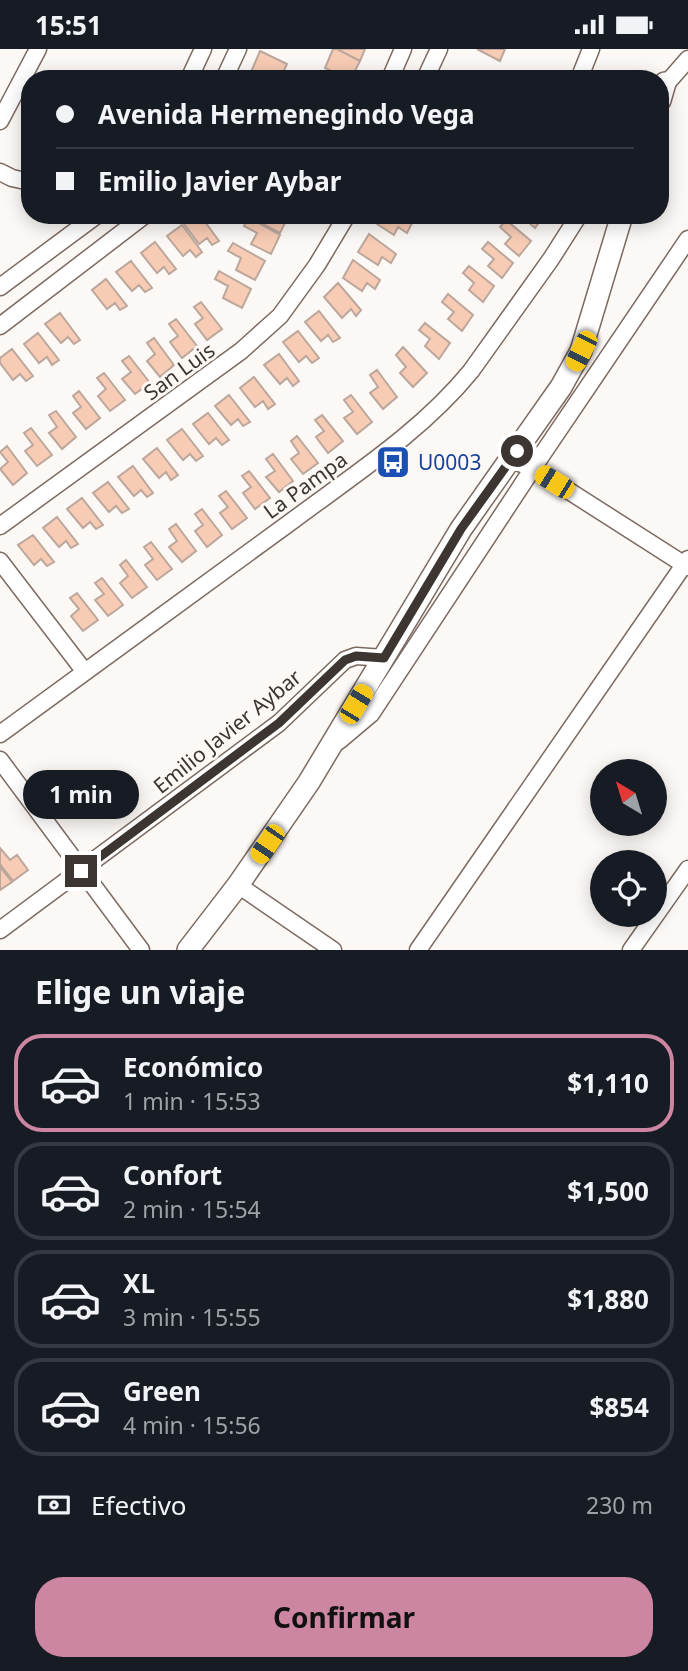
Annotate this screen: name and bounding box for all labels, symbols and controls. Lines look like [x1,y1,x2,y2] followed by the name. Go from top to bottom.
[35,7,102,43] text: 15:51
[98,96,475,132] text: Avenida Hermenegindo Vega
[98,163,341,199] text: Emilio Javier Aybar
[563,328,600,374] car
[138,336,220,406] street label: San Luis
[501,435,533,467] route start
[374,443,412,481] bus stop icon: U0003
[258,445,352,525] street label: La Pampa
[418,448,481,476] place label: U0003
[531,462,578,502] car
[147,662,307,799] street label: Emilio Javier Aybar
[337,681,376,727] car
[590,759,667,837] north arrow
[590,759,667,927] map controls
[23,769,139,819] callout: 1 min
[49,778,113,810] text: 1 min
[247,821,288,867] car
[590,850,667,927] button: locate
[65,855,97,887] route end
[35,970,245,1013] text: Elige un viaje
[123,1049,263,1085] text: Económico
[39,1052,102,1115] icon: car
[567,1065,649,1101] text: $1,110
[123,1085,261,1117] text: 1 min · 15:53
[123,1157,222,1193] text: Confort
[39,1160,102,1223] icon: car
[567,1173,649,1209] text: $1,500
[123,1193,261,1225] text: 2 min · 15:54
[123,1265,155,1301] text: XL
[39,1268,102,1331] icon: car
[567,1281,649,1317] text: $1,880
[123,1301,261,1333] text: 3 min · 15:55
[123,1373,201,1409] text: Green
[39,1376,102,1439] icon: car
[590,1389,649,1425] text: $854
[123,1409,261,1441] text: 4 min · 15:56
[35,1486,73,1524] icon: cash
[91,1487,187,1523] text: Efectivo
[586,1489,653,1521] text: 230 m
[35,1577,653,1657] button: Confirmar

